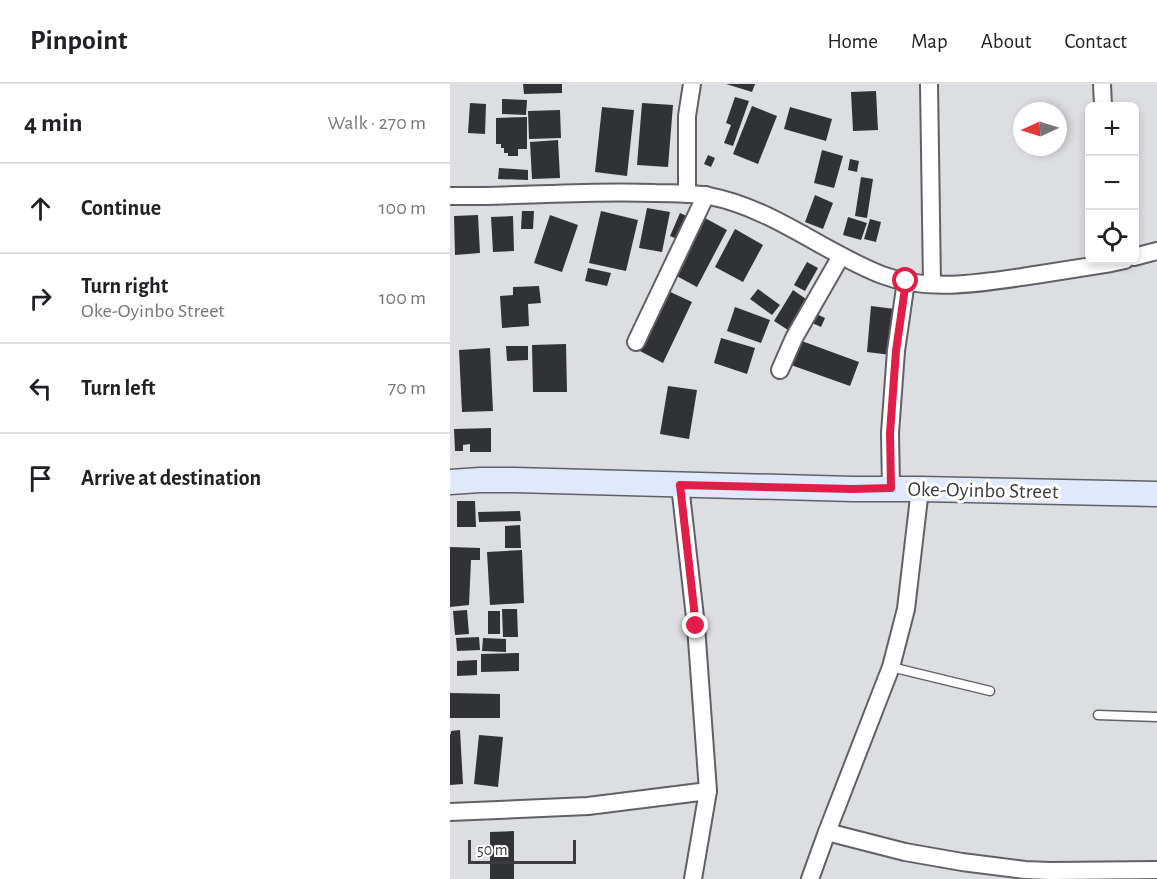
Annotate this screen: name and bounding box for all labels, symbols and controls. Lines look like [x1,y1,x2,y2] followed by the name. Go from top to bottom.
[30,27,128,55] text: Pinpoint
[827,31,878,52] text: Home
[911,31,948,52] text: Map
[981,31,1031,52] text: About
[1064,31,1127,52] text: Contact
[1013,102,1067,156] north arrow
[1085,102,1139,264] map controls
[1085,102,1139,156] button: +
[24,110,83,136] text: 4 min
[327,113,426,133] text: Walk · 270 m
[1085,156,1139,210] button: −
[24,192,57,225] icon: ahead
[81,197,161,219] text: Continue
[379,198,426,218] text: 100 m
[1085,210,1139,264] button: locate
[892,267,918,293] route start
[81,275,168,297] text: Turn right
[24,282,57,315] icon: right
[379,288,426,308] text: 100 m
[81,301,225,321] text: Oke-Oyinbo Street
[24,372,57,405] icon: left
[81,377,155,399] text: Turn left
[388,378,426,398] text: 70 m
[24,462,57,495] icon: arrive
[81,467,261,489] text: Arrive at destination
[907,479,1059,502] street label: Oke-Oyinbo Street
[682,612,708,638] route end
[468,837,576,864] scale bar
[477,842,508,858] text: 50 m

